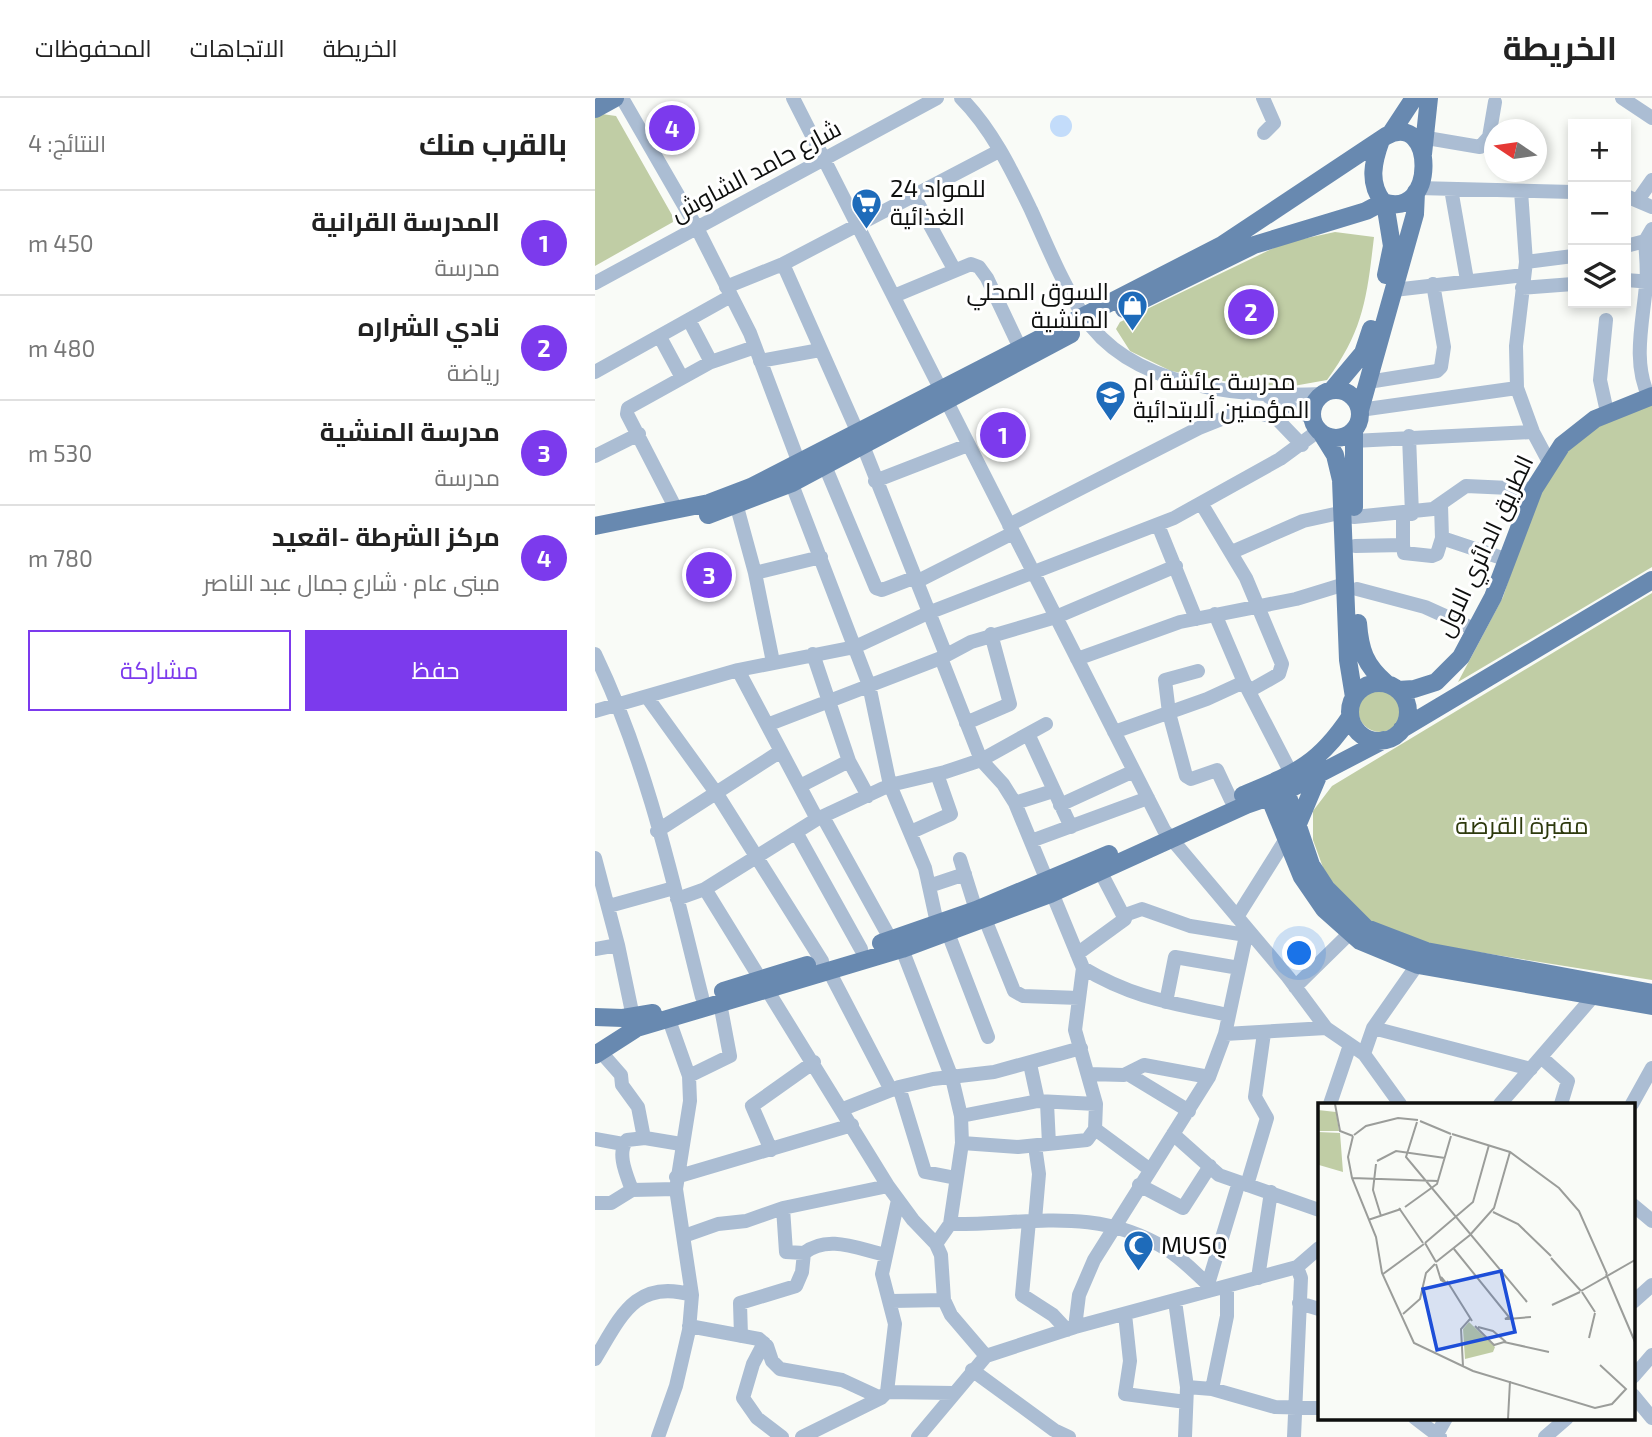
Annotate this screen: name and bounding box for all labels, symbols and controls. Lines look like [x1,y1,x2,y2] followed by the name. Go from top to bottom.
[1503,27,1617,67] text: الخريطة
[35,33,152,62] text: المحفوظات
[190,33,285,62] text: الاتجاهات
[323,33,398,62] text: الخريطة
[649,102,695,154] pin: 4
[665,113,847,229] street label: شارع حامد الشاوش
[1484,119,1547,182] north arrow
[1568,119,1631,308] map controls
[1568,119,1631,182] button: +
[419,125,567,161] text: بالقرب منك
[28,129,106,157] text: النتائج: 4
[890,173,986,230] place label: 24 للمواد الغذائية
[1568,182,1631,245] button: −
[850,186,884,230] supermarket icon: 24 للمواد الغذائية
[311,205,500,236] text: المدرسة القرانية
[28,229,94,257] text: 450 m
[539,229,549,257] text: 1
[1568,245,1631,308] button: layers
[435,253,500,281] text: مدرسة
[966,276,1109,333] place label: السوق المحلي المنشية
[1228,286,1274,338] pin: 2
[1115,289,1149,333] shop icon: السوق المحلي المنشية
[358,310,500,341] text: نادي الشراره
[28,334,95,362] text: 480 m
[537,334,551,362] text: 2
[447,358,500,386] text: رياضة
[1133,366,1310,424] place label: مدرسة عائشة ام المؤمنين ألابتدائية
[1093,379,1127,423] school or university icon: مدرسة عائشة ام المؤمنين ألابتدائية
[980,409,1026,461] pin: 1
[320,415,500,446] text: مدرسة المنشية
[28,439,92,467] text: 530 m
[537,439,551,467] text: 3
[1429,450,1543,643] street label: الطريق الدائري الاول
[435,463,500,491] text: مدرسة
[272,520,500,551] text: مركز الشرطة -اقعيد
[28,544,93,572] text: 780 m
[537,544,551,572] text: 4
[686,549,732,601] pin: 3
[203,568,500,596] text: مبنى عام · شارع جمال عبد الناصر
[28,630,291,711] button: مشاركة
[305,630,567,711] button: حفظ
[1455,810,1589,839] park label: مقبرة القرضة
[1282,936,1316,970] your location
[1318,1103,1635,1420] inset map
[1121,1229,1155,1273] mosque icon: MUSQ
[1161,1230,1228,1259] place label: MUSQ

